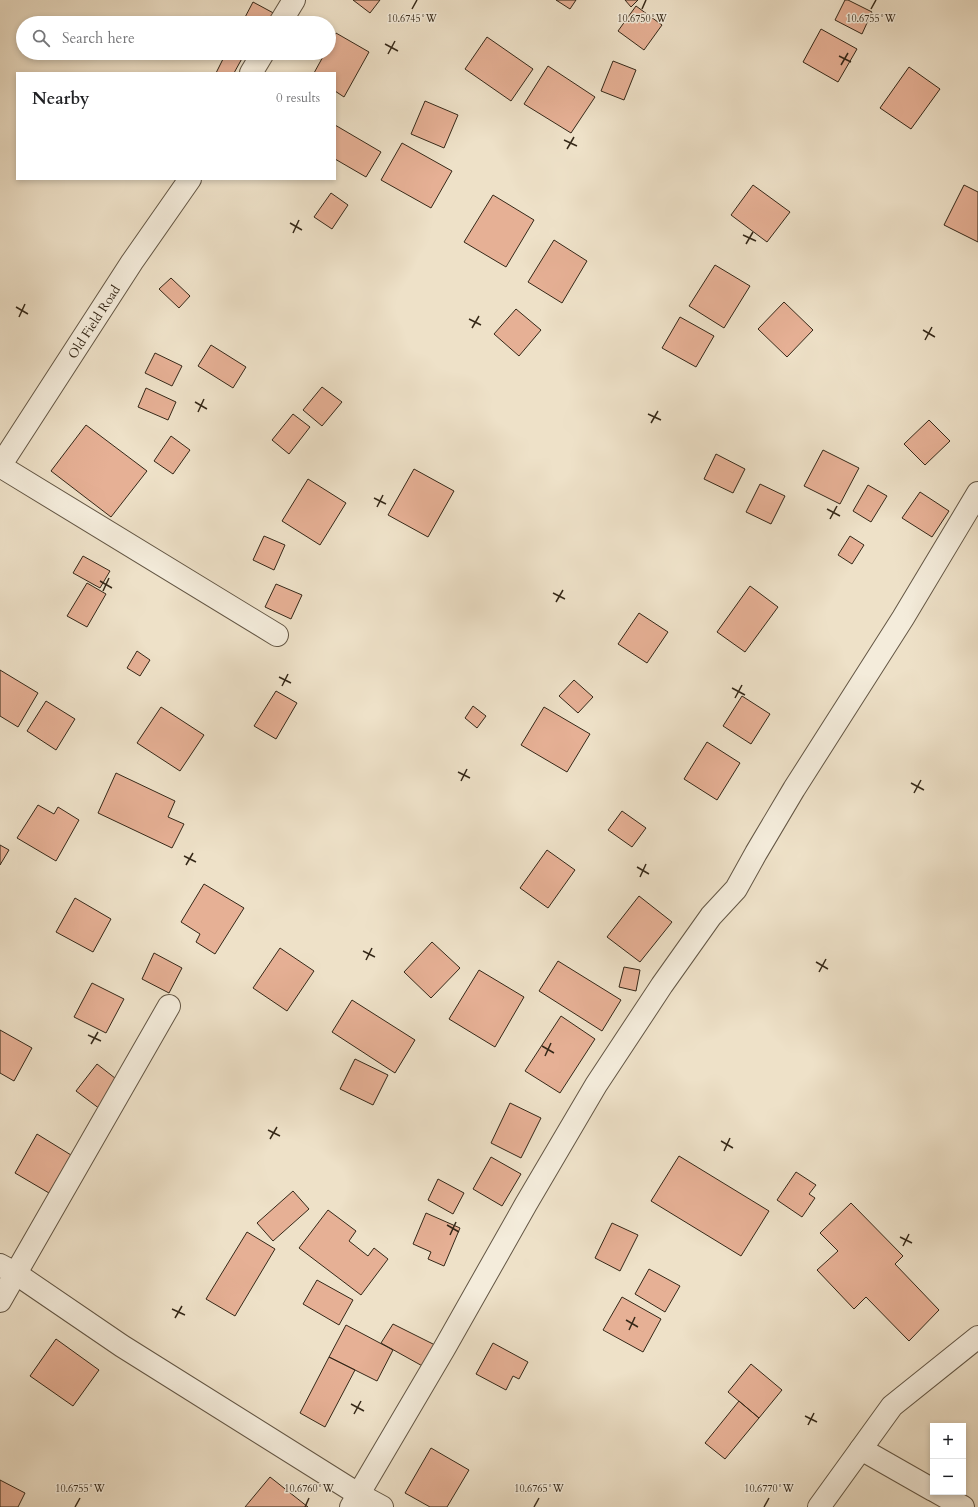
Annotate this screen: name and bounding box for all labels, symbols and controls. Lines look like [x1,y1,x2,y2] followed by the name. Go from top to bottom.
[387,12,438,26] text: 10.6745°W
[617,12,668,26] text: 10.6750°W
[846,12,897,26] text: 10.6755°W
[16,16,336,60] search box
[30,27,52,49] icon: search
[62,28,135,48] text: Search here
[32,87,89,110] text: Nearby
[276,89,320,107] text: 0 results
[64,282,125,362] street label: Old Field Road
[930,1423,966,1495] map controls
[930,1423,966,1459] button: +
[930,1459,966,1495] button: −
[55,1482,106,1496] text: 10.6755°W
[284,1482,335,1496] text: 10.6760°W
[514,1482,565,1496] text: 10.6765°W
[744,1482,795,1496] text: 10.6770°W

